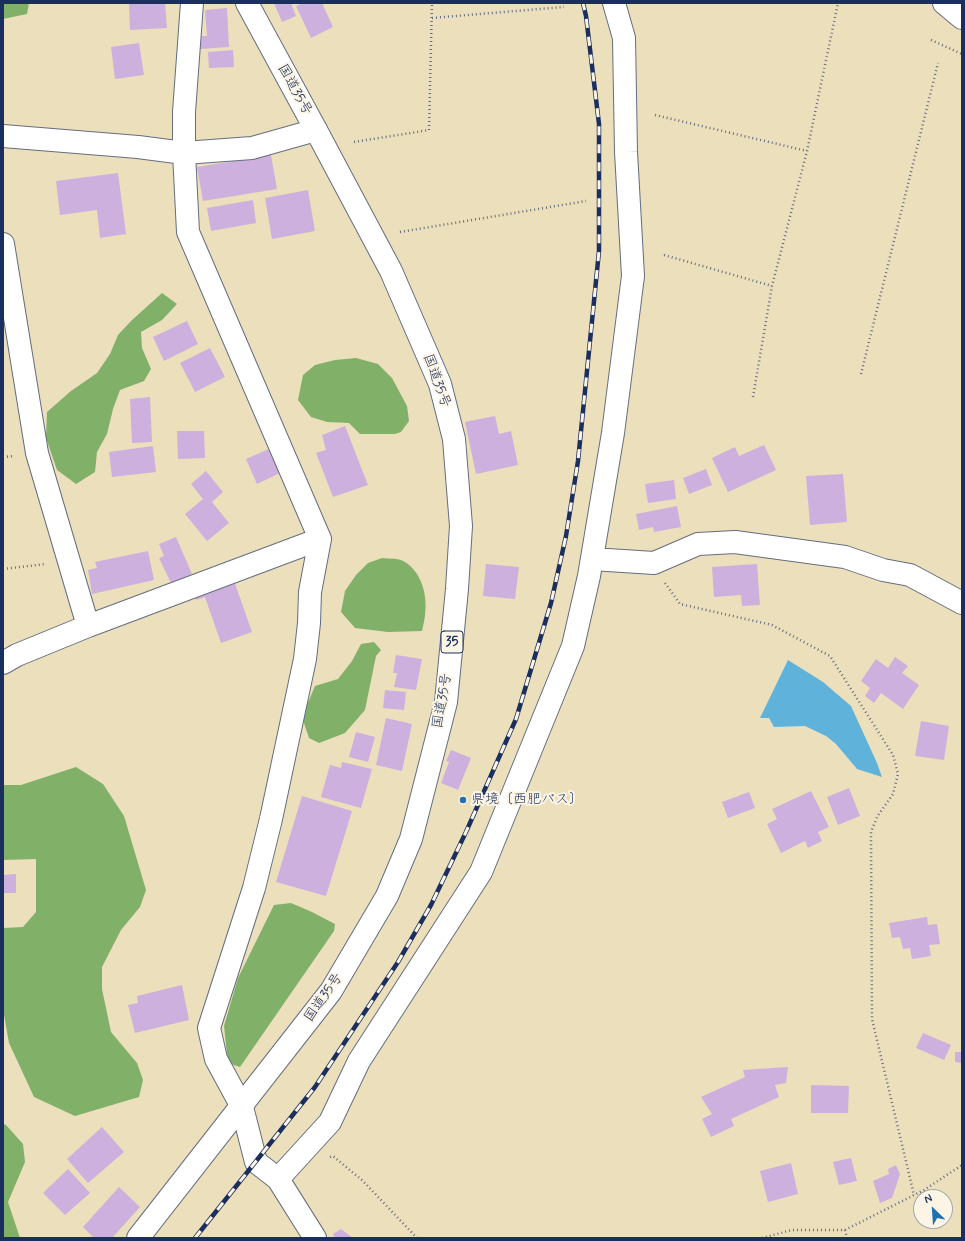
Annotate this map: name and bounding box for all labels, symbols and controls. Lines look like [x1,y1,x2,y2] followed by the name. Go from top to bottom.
[273,62,315,118] street label: 国道35号
[419,352,453,410] street label: 国道35号
[441,631,463,653] road number: 35
[430,672,456,730] street label: 国道35号
[471,792,583,808] place label: 県境〔西肥バス〕
[458,795,468,805] marker: 県境〔西肥バス〕
[301,970,347,1026] street label: 国道35号
[913,1189,953,1229] north arrow
[922,1191,935,1207] text: N

